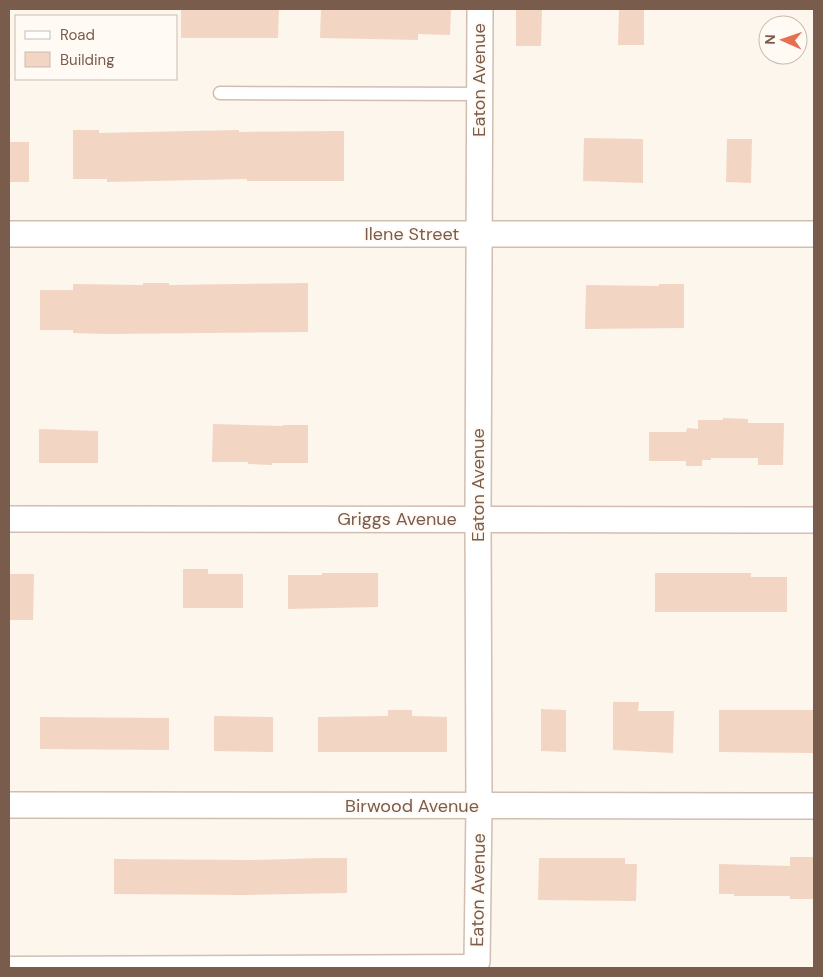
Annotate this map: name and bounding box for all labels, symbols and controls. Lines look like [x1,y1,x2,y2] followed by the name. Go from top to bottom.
[15,15,178,80] legend
[758,15,808,65] north arrow
[467,23,491,137] street label: Eaton Avenue
[60,25,95,45] text: Road
[761,34,779,45] text: N
[60,50,115,70] text: Building
[365,222,459,246] street label: Ilene Street
[466,428,490,542] street label: Eaton Avenue
[337,507,457,531] street label: Griggs Avenue
[345,794,479,818] street label: Birwood Avenue
[465,833,491,947] street label: Eaton Avenue

